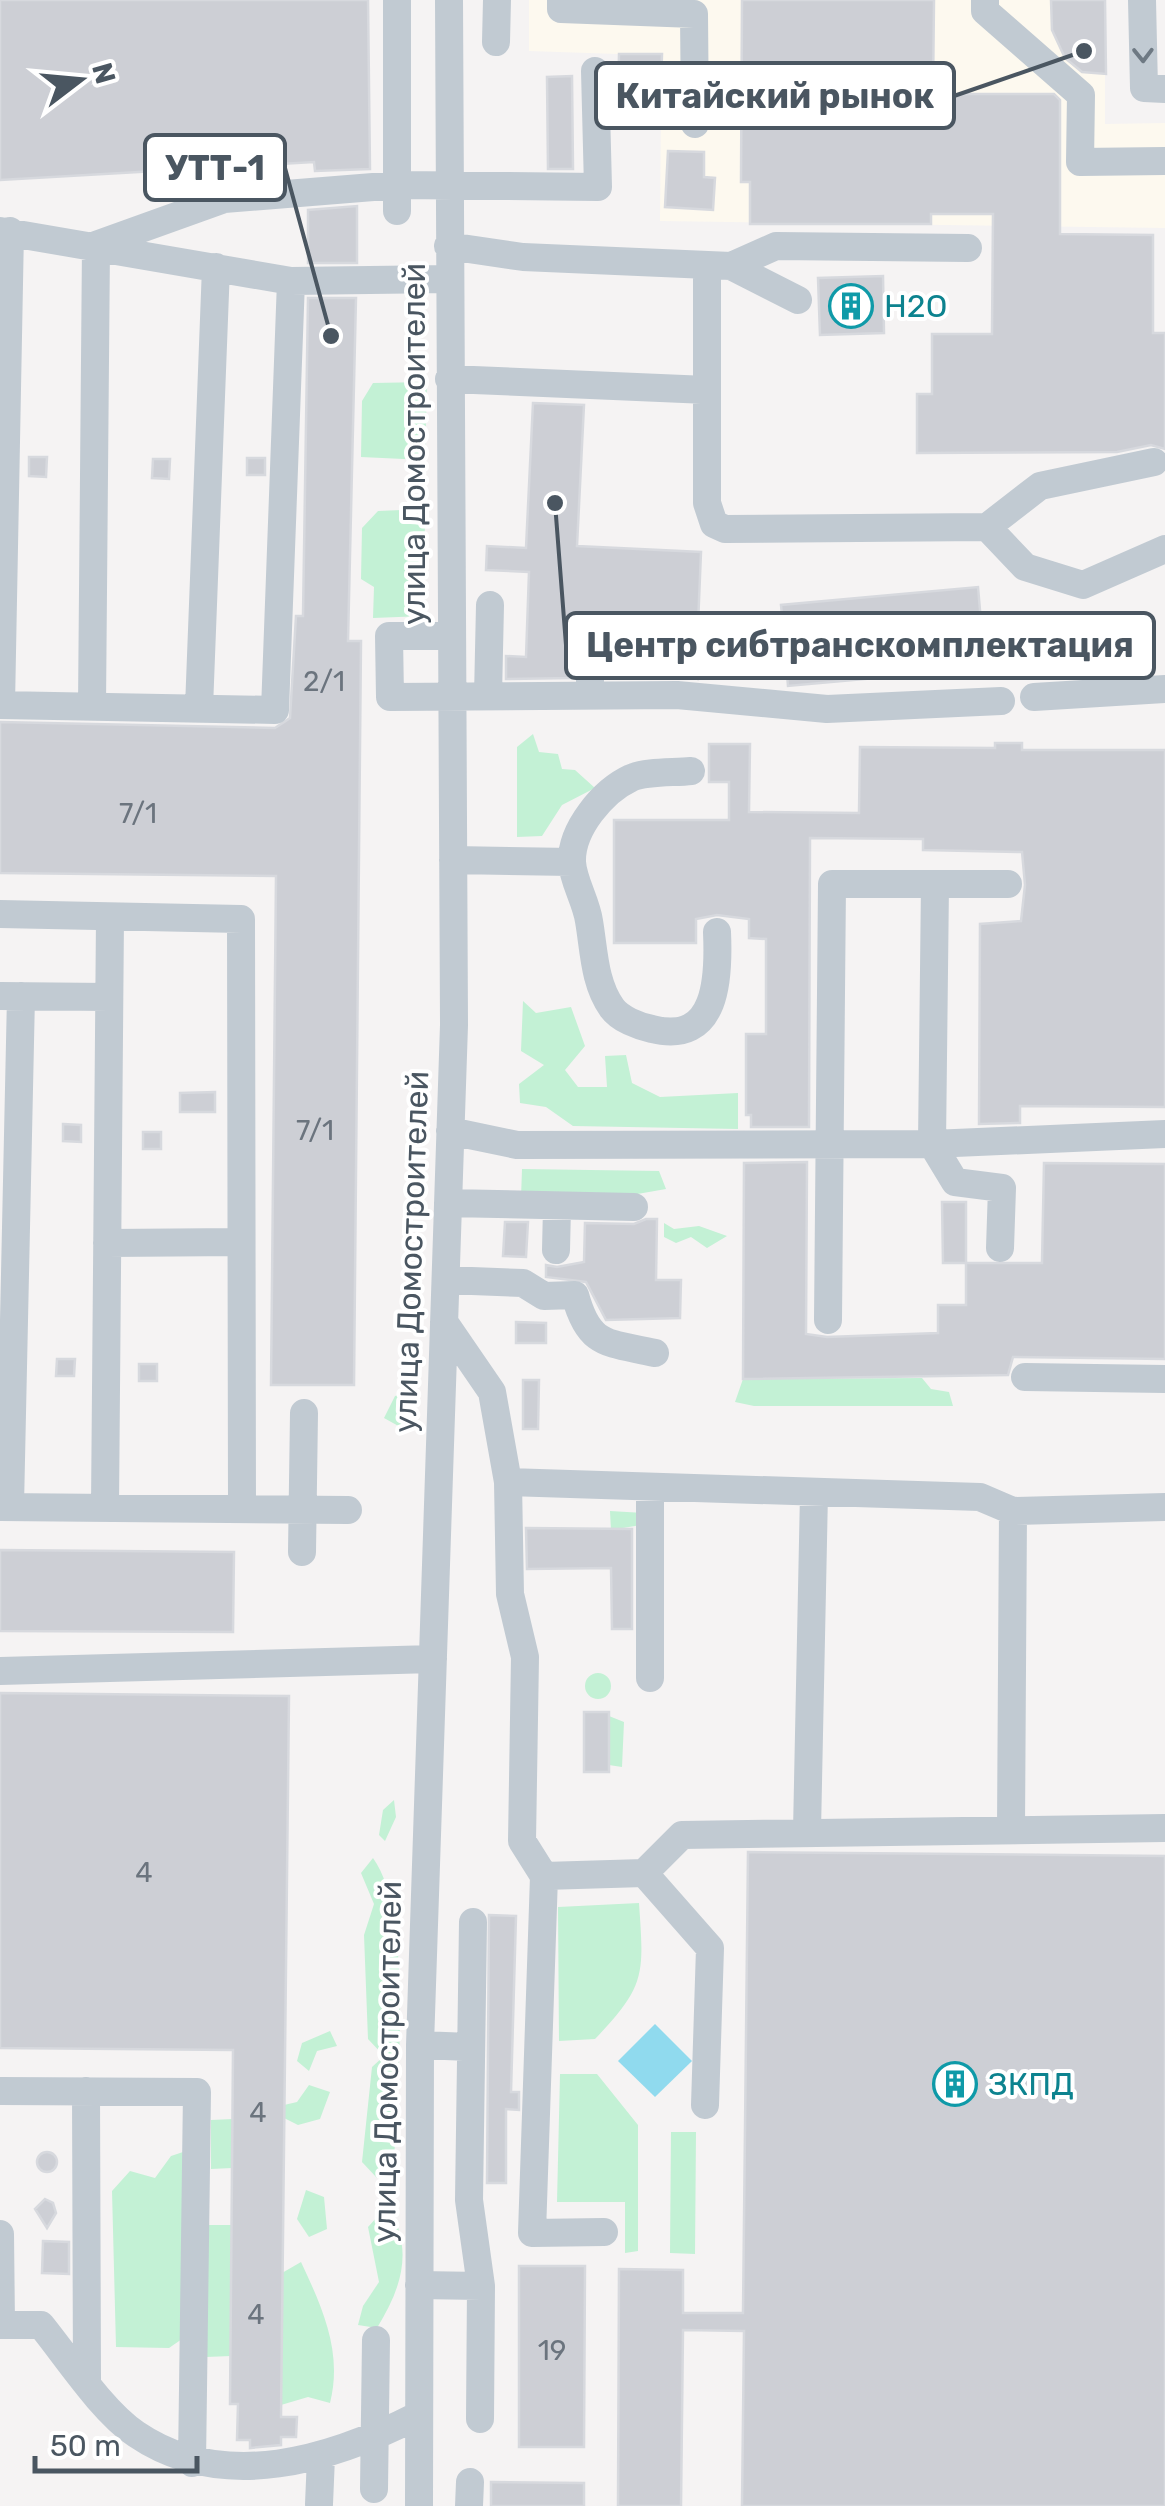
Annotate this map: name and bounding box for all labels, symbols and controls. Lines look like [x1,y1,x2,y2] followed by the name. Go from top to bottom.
[30,30,130,130] north arrow
[1133,47,1154,63] one-way arrow
[85,59,122,87] text: N
[596,63,954,128] callout: Китайский рынок
[616,75,934,117] text: Китайский рынок
[145,135,285,200] callout: УТТ-1
[165,147,265,189] text: УТТ-1
[395,263,433,625] street label: улица Домостроителей
[828,283,874,329] building icon: H2O
[884,287,947,325] place label: H2O
[566,613,1154,678] callout: Центр сибтранскомплектация
[586,624,1134,666] text: Центр сибтранскомплектация
[303,665,345,698] house number: 2/1
[119,797,157,830] house number: 7/1
[386,1070,436,1434] street label: улица Домостроителей
[296,1114,334,1147] house number: 7/1
[135,1856,153,1889] house number: 4
[365,1881,409,2243] street label: улица Домостроителей
[932,2061,978,2107] building icon: ЗКПД
[988,2065,1074,2103] place label: ЗКПД
[249,2096,267,2129] house number: 4
[247,2298,265,2331] house number: 4
[538,2334,566,2367] house number: 19
[35,2411,198,2473] scale bar
[50,2428,121,2464] text: 50 m

